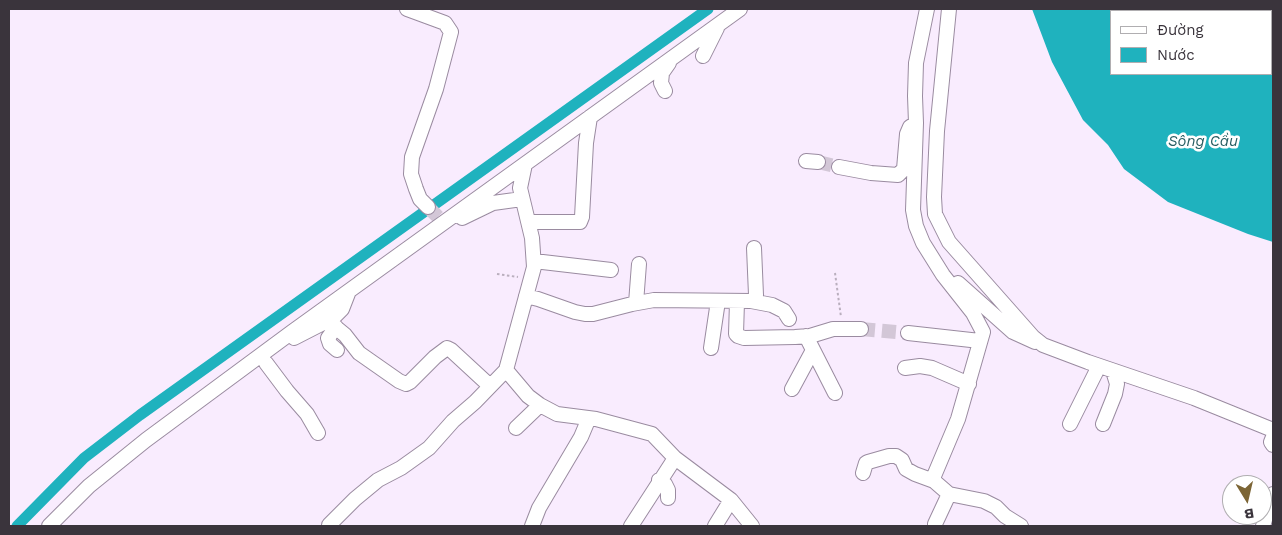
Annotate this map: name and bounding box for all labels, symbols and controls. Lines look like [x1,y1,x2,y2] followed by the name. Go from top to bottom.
[1110,10,1272,75] legend
[1157,21,1204,39] text: Đường
[1157,46,1195,64] text: Nước
[1168,133,1238,151] water label: Sông Cầu
[1222,475,1272,525] north arrow
[1243,505,1255,522] text: B

